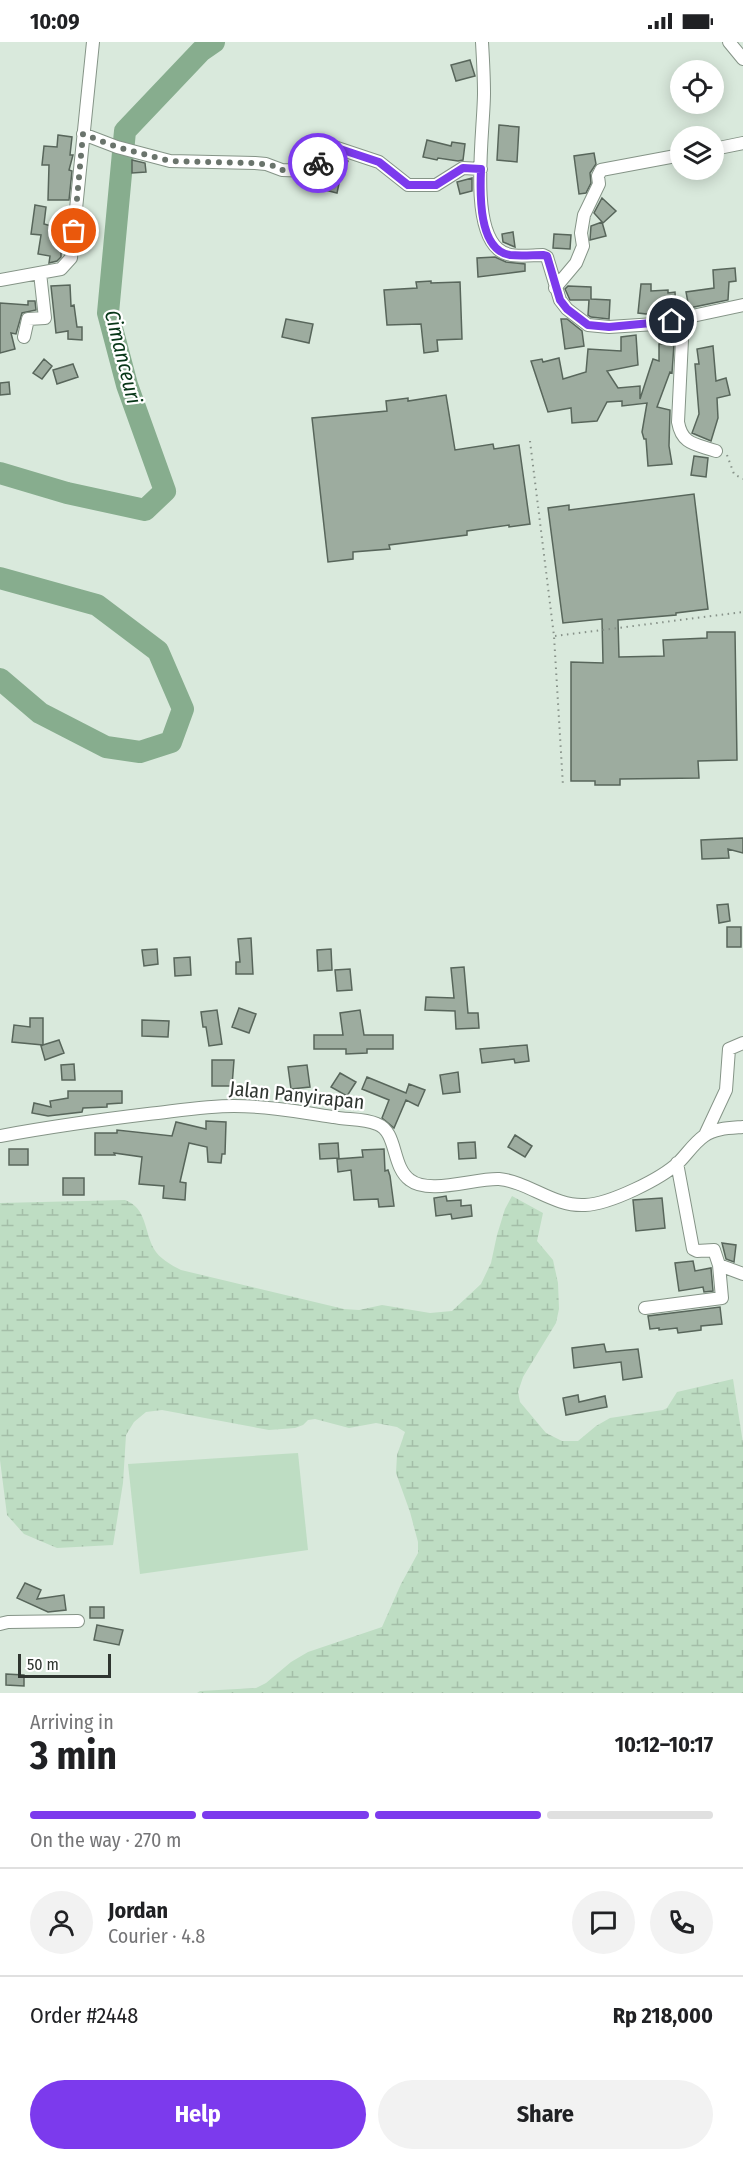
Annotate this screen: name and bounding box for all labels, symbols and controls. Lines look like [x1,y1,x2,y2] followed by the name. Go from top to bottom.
[30,8,80,35] text: 10:09
[670,60,724,180] map controls
[670,60,724,114] button: locate
[670,126,724,180] button: layers
[288,133,348,193] courier
[302,147,335,180] icon: bike
[48,205,99,256] pin
[57,214,90,247] icon: bag
[646,295,697,346] pin
[655,304,688,337] icon: home
[99,307,147,407] water label: Cimanceuri
[228,1076,366,1114] street label: Jalan Panyirapan
[18,1651,111,1678] scale bar
[27,1655,59,1674] text: 50 m
[30,1710,114,1734] text: Arriving in
[615,1731,713,1758] text: 10:12–10:17
[30,1733,117,1779] text: 3 min
[30,1828,181,1852] text: On the way · 270 m
[30,1891,93,1954] button: person
[572,1891,635,1954] button: chat
[650,1891,713,1954] button: phone
[108,1897,168,1924] text: Jordan
[108,1924,205,1948] text: Courier · 4.8
[30,2002,138,2029] text: Order #2448
[613,2002,713,2029] text: Rp 218,000
[30,2080,366,2149] button: Help
[378,2080,713,2149] button: Share

